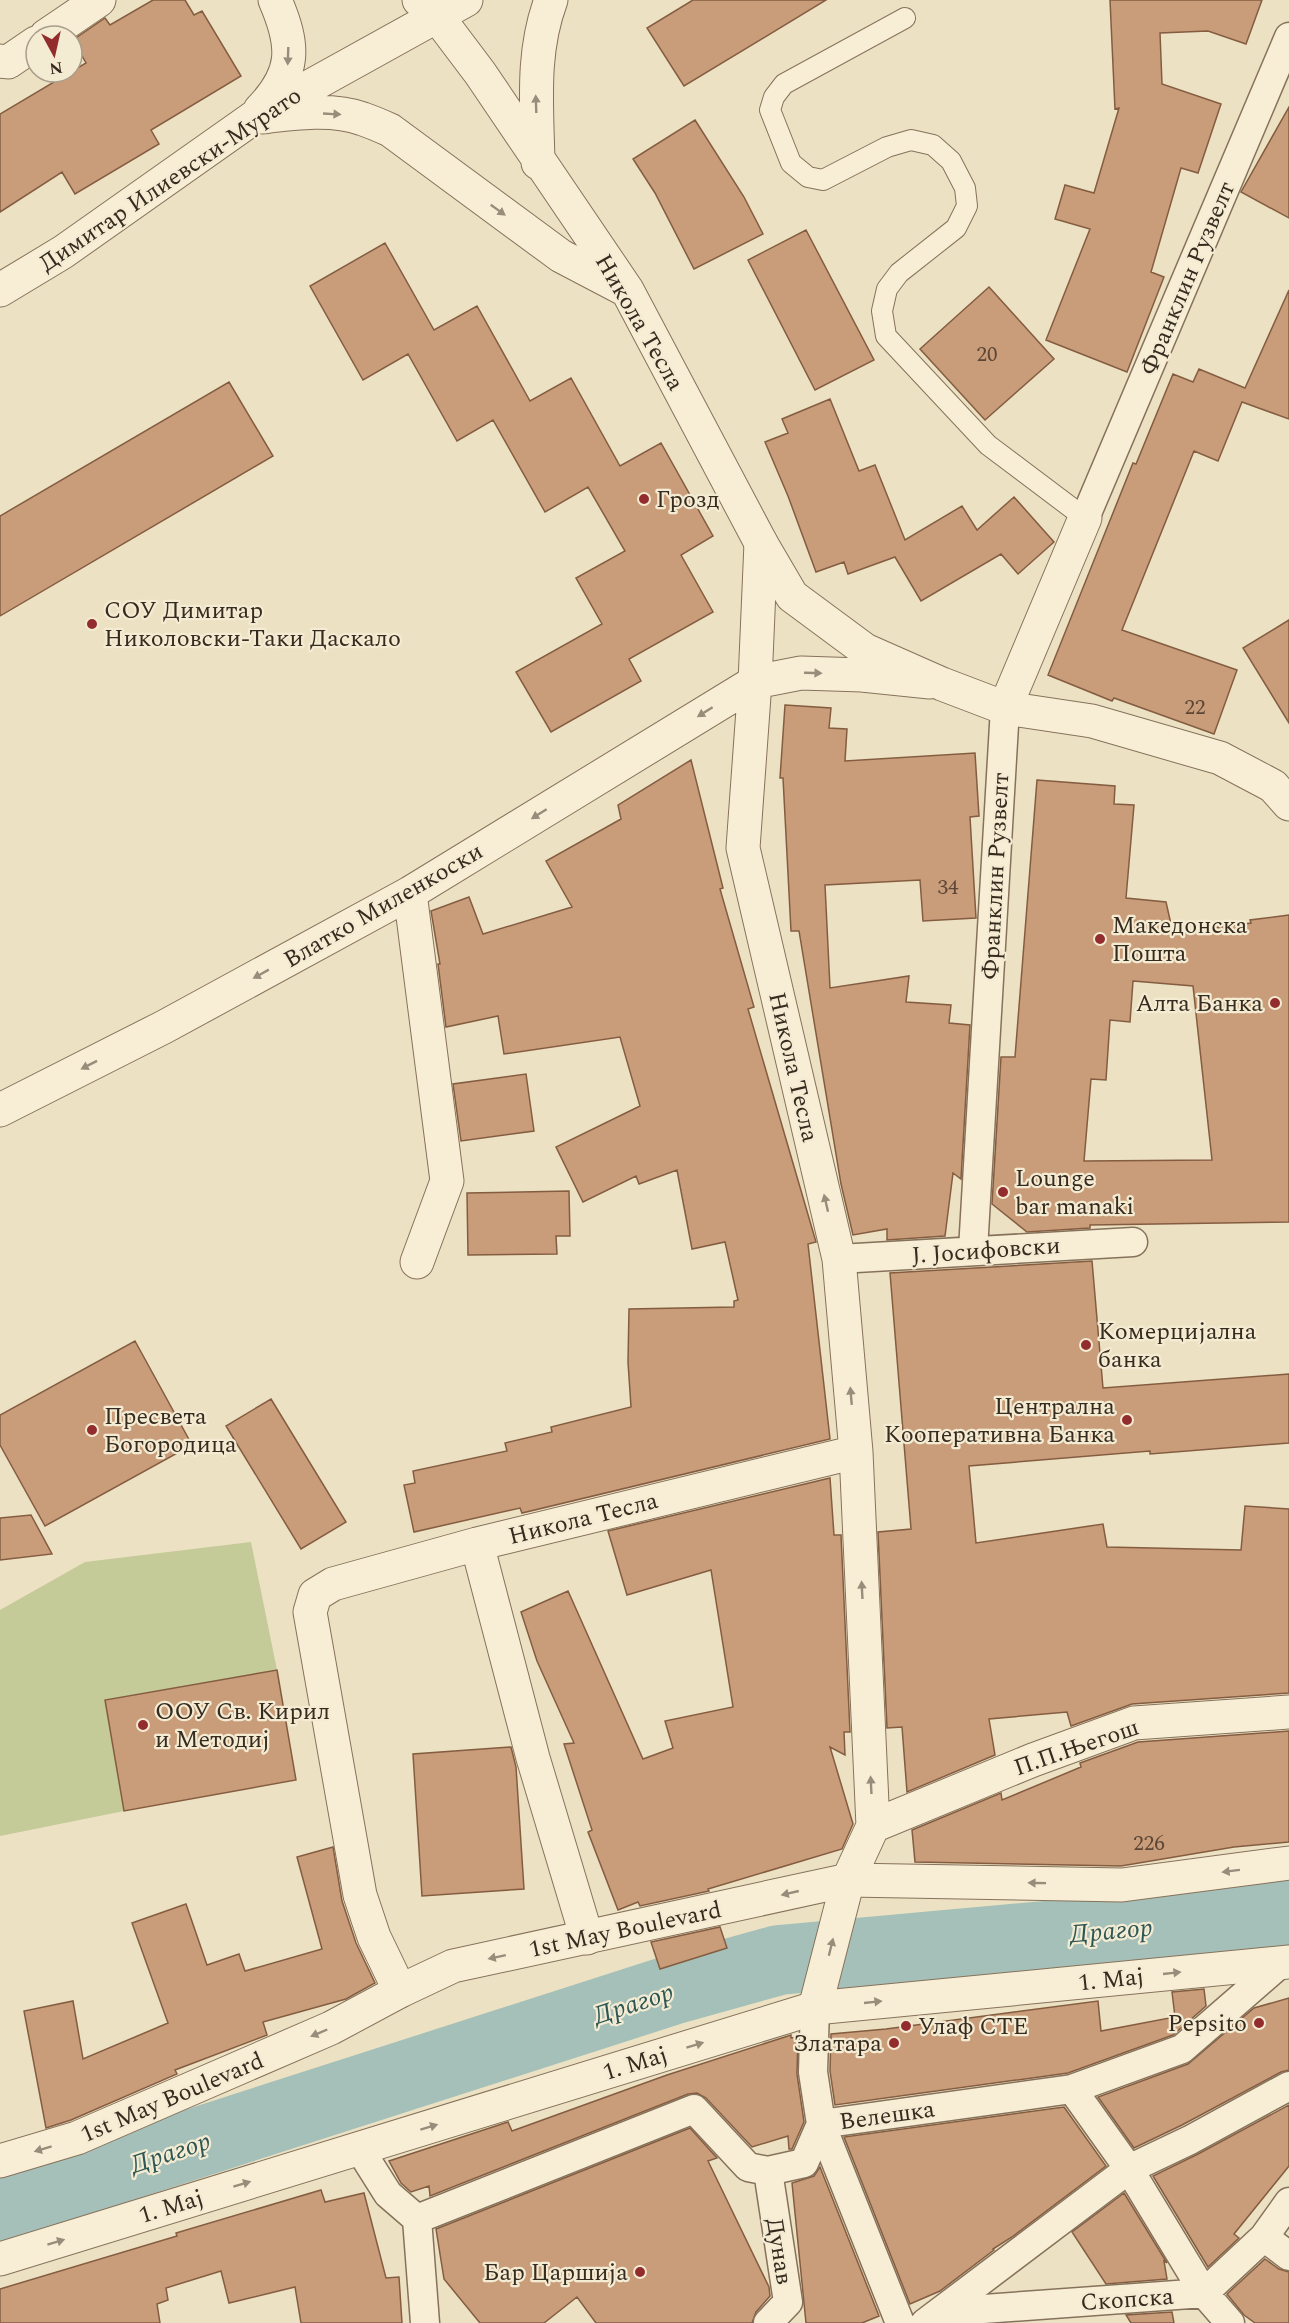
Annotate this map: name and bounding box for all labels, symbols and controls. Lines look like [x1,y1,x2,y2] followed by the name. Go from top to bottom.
[24,24,84,84] north arrow
[283,47,292,66] one-way arrow
[48,55,64,81] text: N
[32,78,309,281] street label: Димитар Илиевски-Мурато
[532,95,541,114] one-way arrow
[322,109,341,119] one-way arrow
[1131,176,1245,381] street label: Франклин Рузвелт
[489,204,505,216] one-way arrow
[585,247,693,398] street label: Никола Тесла
[977,339,998,371] house number: 20
[656,482,720,518] place label: Грозд
[637,492,651,506] marker: Грозд
[104,593,401,657] place label: СОУ Димитар Николовски-Таки Даскало
[85,617,99,631] marker: СОУ Димитар Николовски-Таки Даскало
[803,668,822,678] one-way arrow
[1185,692,1206,724] house number: 22
[697,707,714,718] one-way arrow
[973,772,1019,980] street label: Франклин Рузвелт
[531,809,547,820] one-way arrow
[277,834,490,978] street label: Влатко Миленкоски
[938,872,959,904] house number: 34
[1112,908,1248,972] place label: Македонска Пошта
[1093,932,1107,946] marker: Македонска Пошта
[252,969,269,979] one-way arrow
[1136,986,1263,1022] place label: Алта Банка
[758,989,828,1146] street label: Никола Тесла
[1268,996,1282,1010] marker: Алта Банка
[80,1061,97,1070] one-way arrow
[1015,1161,1134,1225] place label: Lounge bar manaki
[996,1185,1010,1199] marker: Lounge bar manaki
[820,1194,830,1212] one-way arrow
[911,1228,1062,1274] street label: Ј. Јосифовски
[1098,1314,1257,1378] place label: Комерцијална банка
[1079,1338,1093,1352] marker: Комерцијална банка
[846,1386,856,1405] one-way arrow
[884,1389,1115,1453] place label: Централна Кооперативна Банка
[104,1399,237,1463] place label: Пресвета Богородица
[1120,1413,1134,1427] marker: Централна Кооперативна Банка
[85,1423,99,1437] marker: Пресвета Богородица
[505,1483,662,1555] street label: Никола Тесла
[858,1581,867,1600] one-way arrow
[155,1694,330,1758] place label: ООУ Св. Кирил и Методиј
[1009,1710,1143,1786] street label: П.П.Његош
[136,1718,150,1732] marker: ООУ Св. Кирил и Методиј
[866,1776,875,1795] one-way arrow
[1133,1828,1165,1860] house number: 226
[1221,1866,1240,1875] one-way arrow
[1027,1879,1046,1888] one-way arrow
[781,1889,800,1898] one-way arrow
[526,1892,725,1968] street label: 1st May Boulevard
[1067,1907,1154,1955] water label: Драгор
[827,1938,837,1956] one-way arrow
[488,1953,507,1962] one-way arrow
[1076,1959,1146,2001] street label: 1. Мај
[1163,1968,1182,1978] one-way arrow
[587,1972,679,2036] water label: Драгор
[864,1997,883,2007] one-way arrow
[1168,2006,1247,2042] place label: Pepsito
[918,2009,1028,2045] place label: Улаф СТЕ
[1252,2016,1266,2030] marker: Pepsito
[899,2019,913,2033] marker: Улаф СТЕ
[793,2026,882,2062] place label: Златара
[310,2028,328,2038] one-way arrow
[887,2036,901,2050] marker: Златара
[598,2037,672,2091] street label: 1. Мај
[686,2039,704,2049] one-way arrow
[75,2043,270,2153] street label: 1st May Boulevard
[837,2091,938,2141] street label: Велешка
[124,2121,216,2185] water label: Драгор
[420,2122,438,2131] one-way arrow
[34,2145,52,2154] one-way arrow
[233,2179,251,2188] one-way arrow
[134,2180,208,2234] street label: 1. Мај
[756,2215,802,2287] street label: Дунав
[47,2237,65,2246] one-way arrow
[483,2255,628,2291] place label: Бар Царшија
[633,2265,647,2279] marker: Бар Царшија
[1079,2279,1175,2321] street label: Скопска

